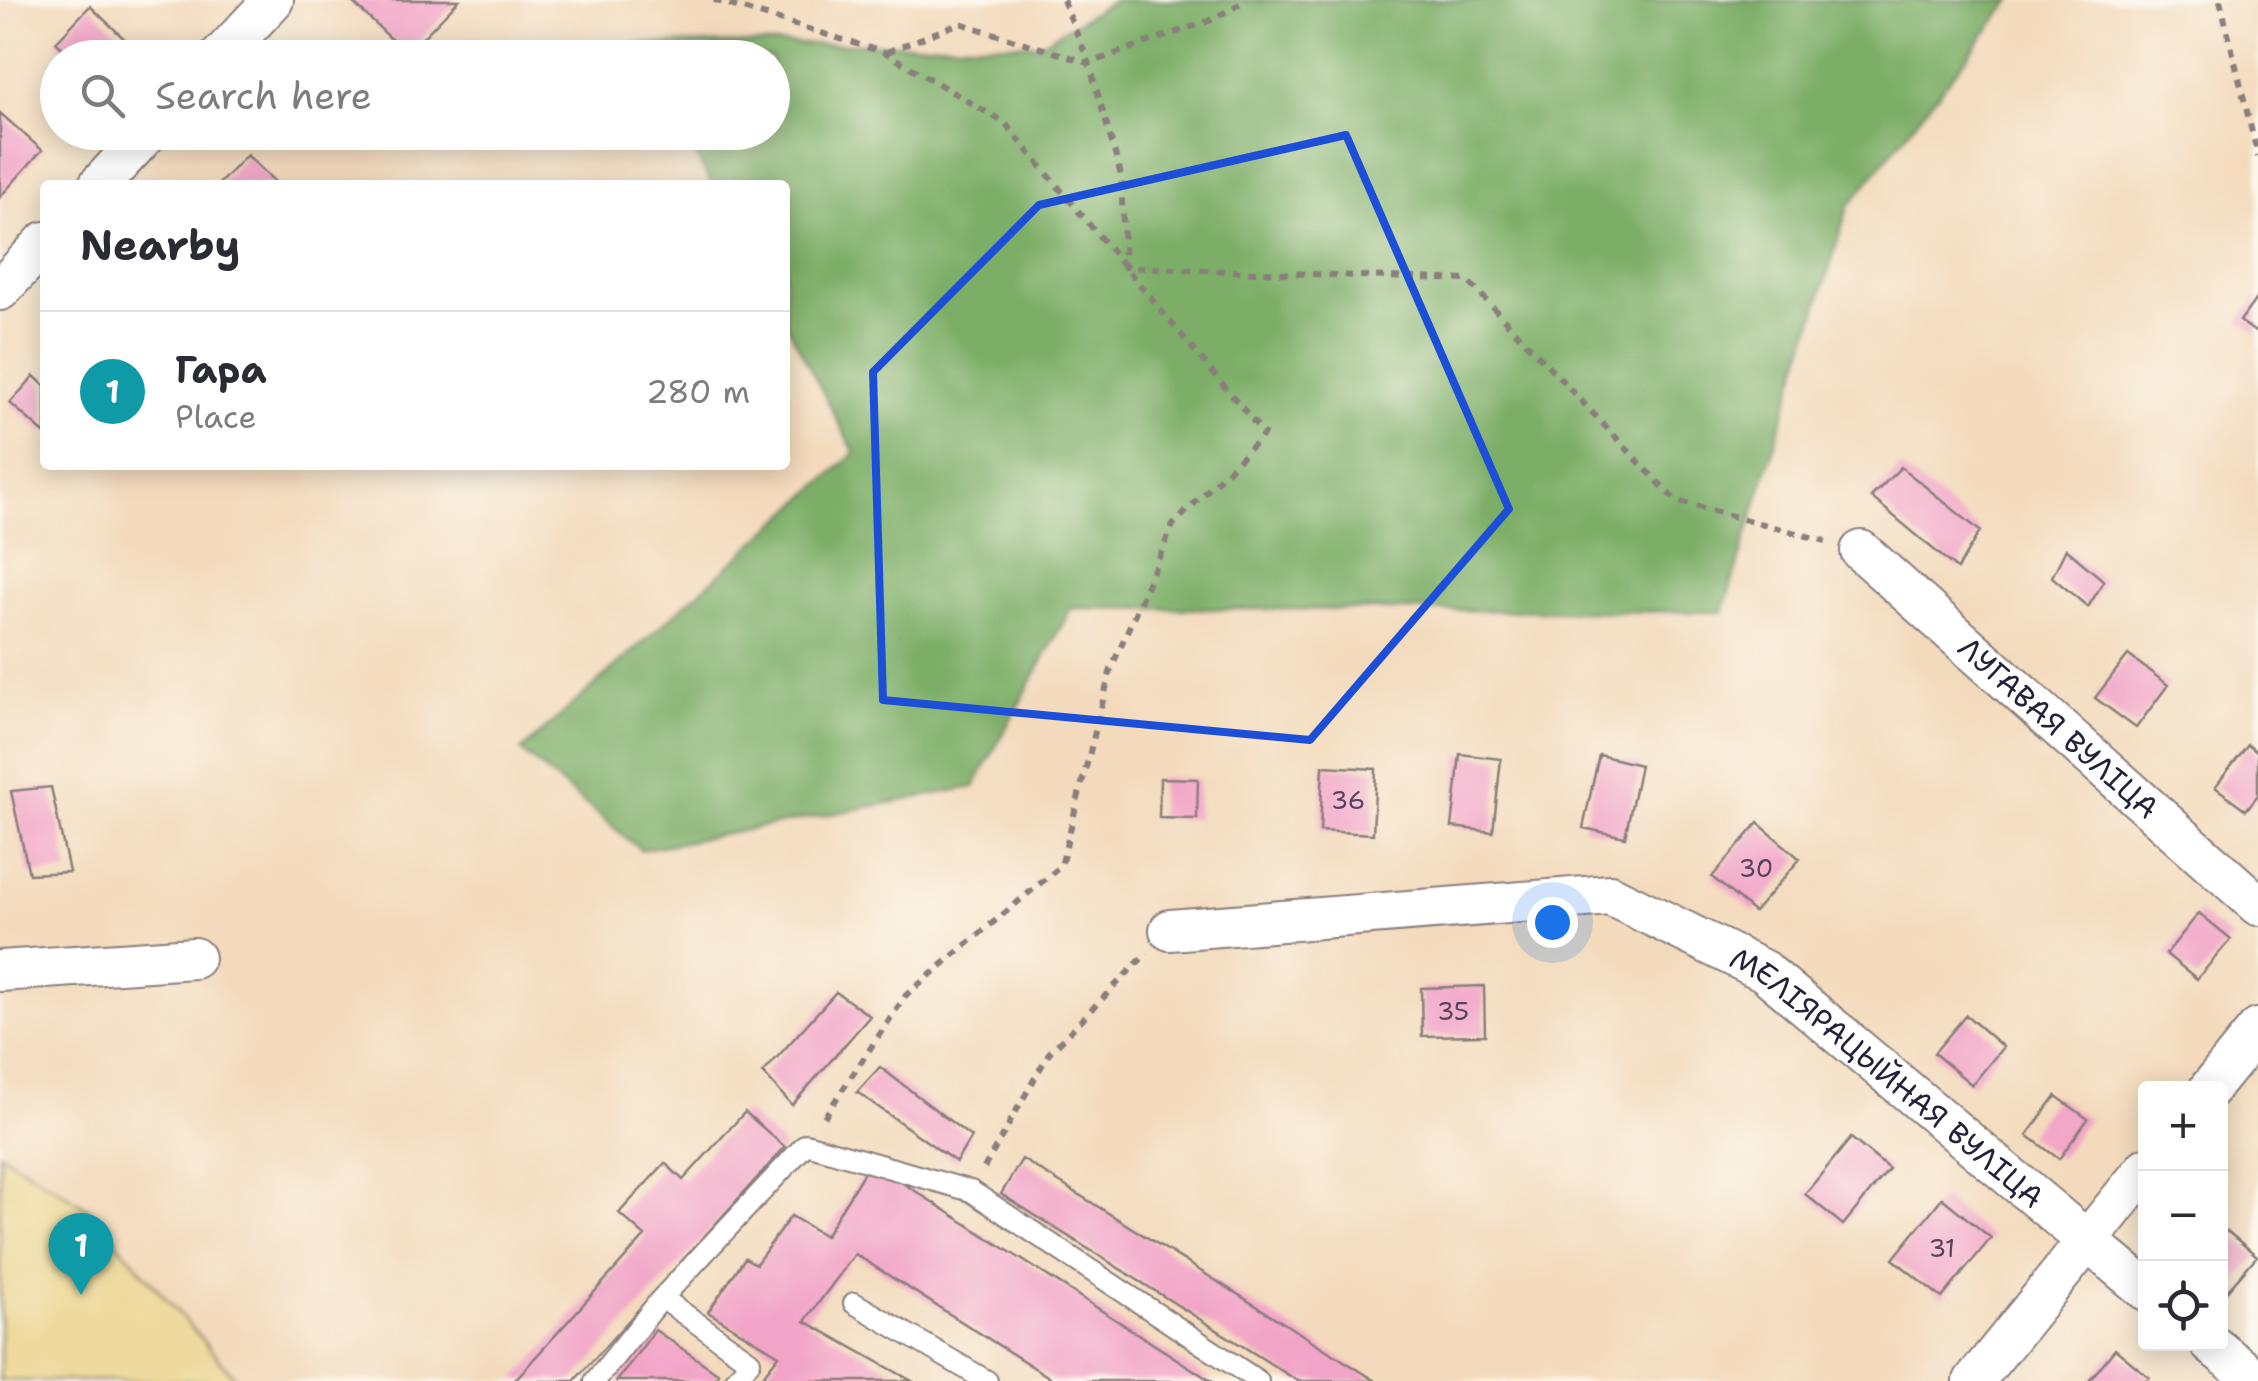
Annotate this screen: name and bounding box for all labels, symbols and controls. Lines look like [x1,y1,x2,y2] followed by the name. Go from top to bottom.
[40,40,790,150] search box
[75,68,130,123] icon: search
[155,70,372,121] text: Search here
[80,217,240,273] text: Nearby
[175,344,267,395] text: Гара
[105,370,120,413] text: 1
[646,370,750,413] text: 280 m
[175,395,257,438] text: Place
[1950,627,2168,828] street label: ЛУГАВАЯ ВУЛІЦА
[1331,783,1365,817] house number: 36
[1739,851,1773,885] house number: 30
[1527,897,1578,948] your location
[1723,937,2053,1217] street label: МЕЛІЯРАЦЫЙНАЯ ВУЛІЦА
[1437,994,1469,1028] house number: 35
[2138,1081,2228,1351] map controls
[2138,1081,2228,1171] button: +
[2138,1171,2228,1261] button: −
[48,1212,114,1295] pin: 1
[1929,1231,1955,1265] house number: 31
[2138,1261,2228,1351] button: locate

